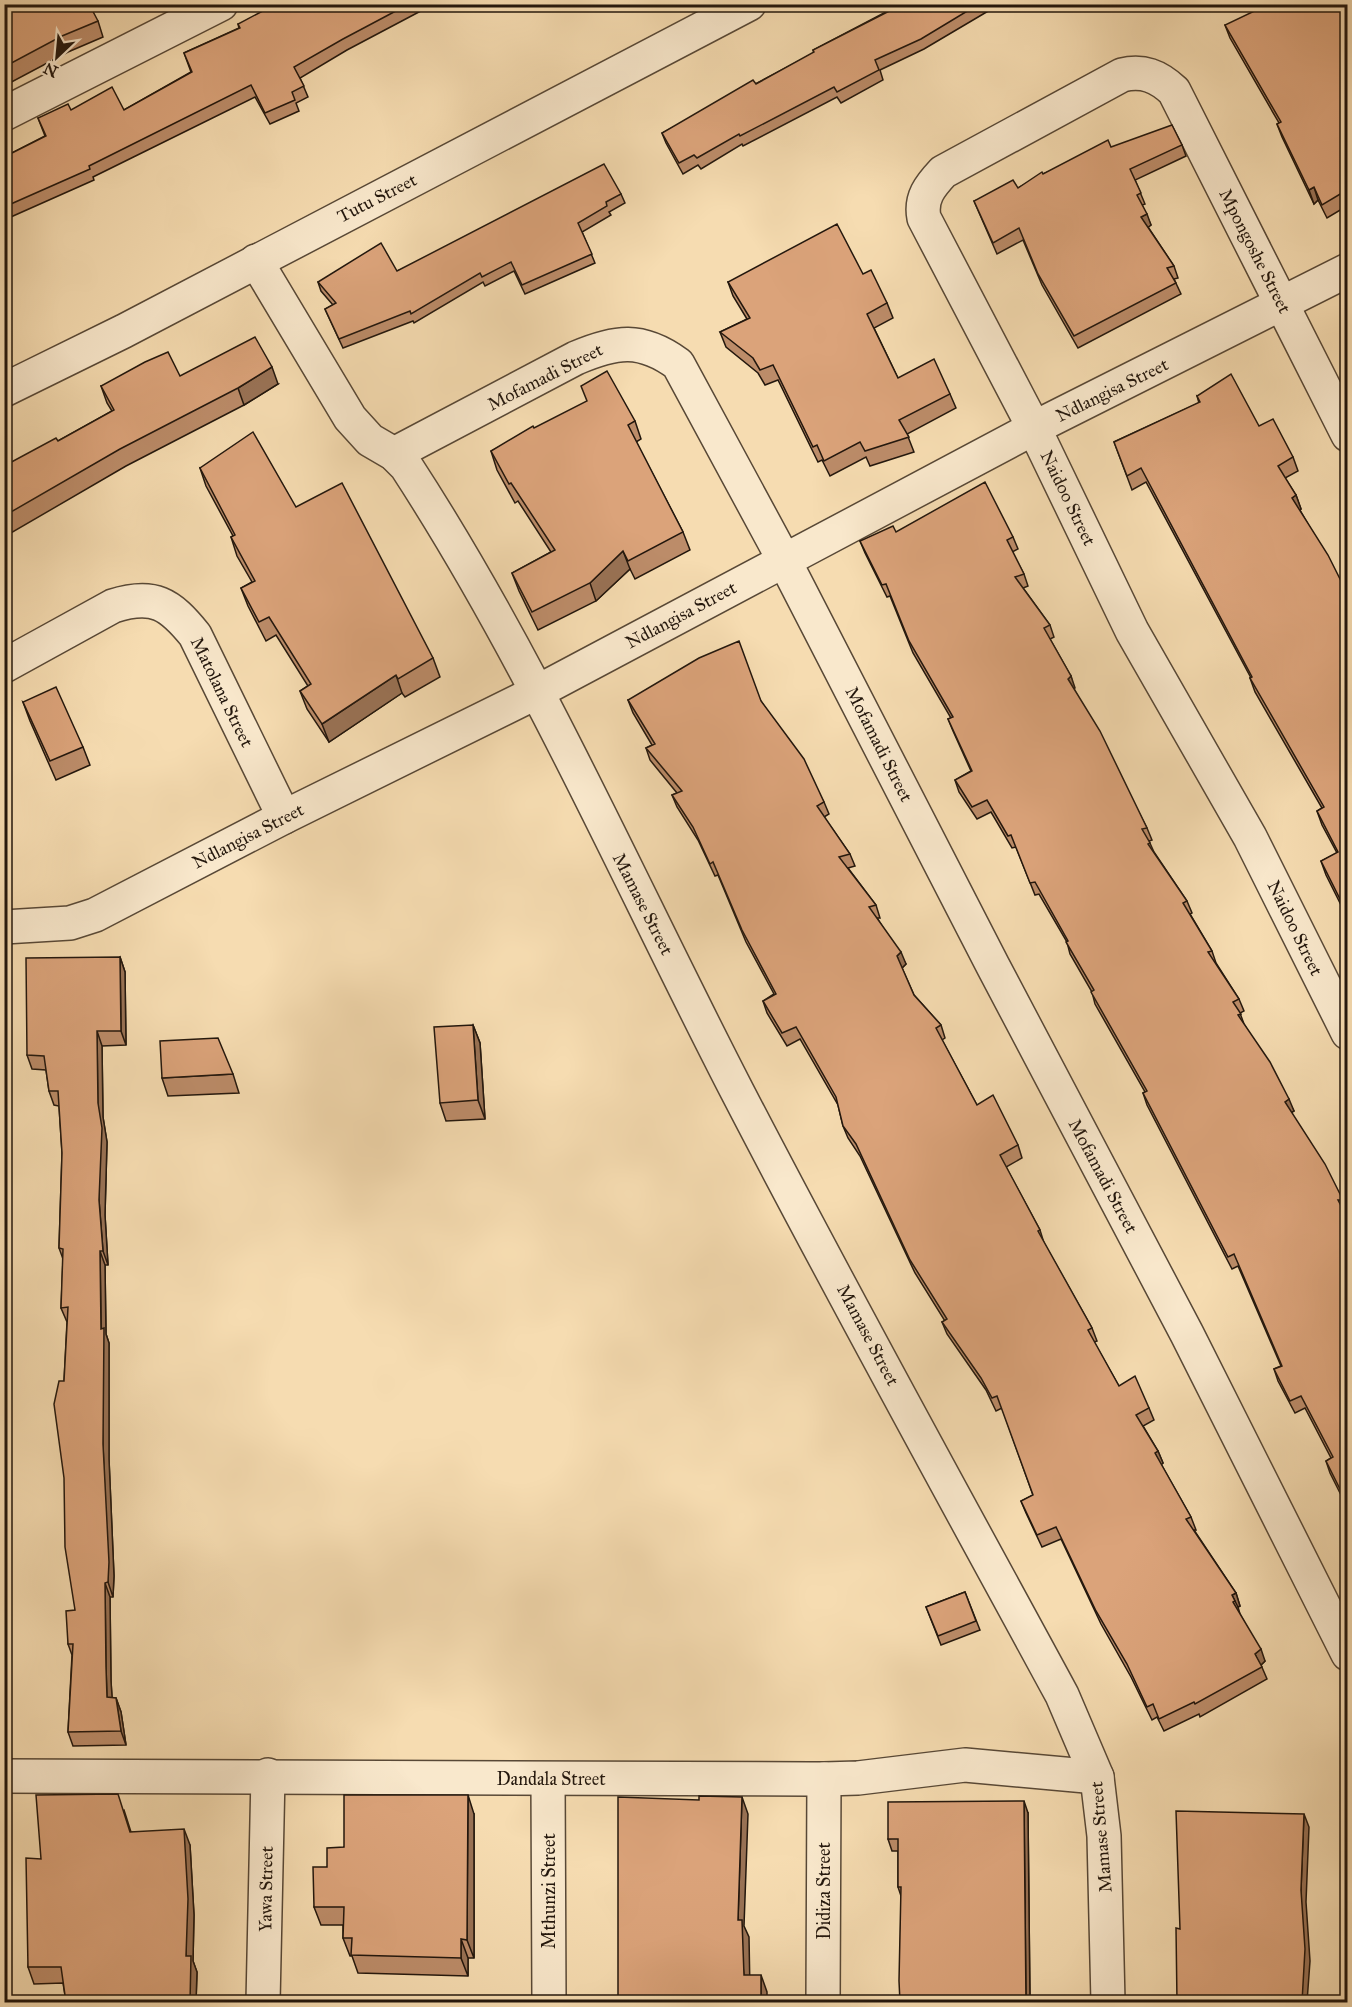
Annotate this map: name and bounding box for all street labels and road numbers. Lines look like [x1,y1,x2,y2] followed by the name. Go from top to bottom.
[334,168,421,227] street label: Tutu Street
[1213,185,1296,318] street label: Mpongoshe Street
[484,338,607,416] street label: Mofamadi Street
[1052,353,1173,428] street label: Ndlangisa Street
[1035,447,1101,550] street label: Naidoo Street
[622,576,741,654] street label: Ndlangisa Street
[186,633,258,751] street label: Matolana Street
[840,683,918,806] street label: Mofamadi Street
[189,798,309,874] street label: Ndlangisa Street
[608,849,678,959] street label: Mamase Street
[1262,877,1328,980] street label: Naidoo Street
[1064,1115,1143,1238] street label: Mofamadi Street
[832,1281,904,1390] street label: Mamase Street
[496,1768,606,1790] street label: Dandala Street
[1085,1780,1117,1894] street label: Mamase Street
[538,1832,560,1949] street label: Mthunzi Street
[813,1842,835,1940] street label: Didiza Street
[254,1845,278,1932] street label: Yawa Street

